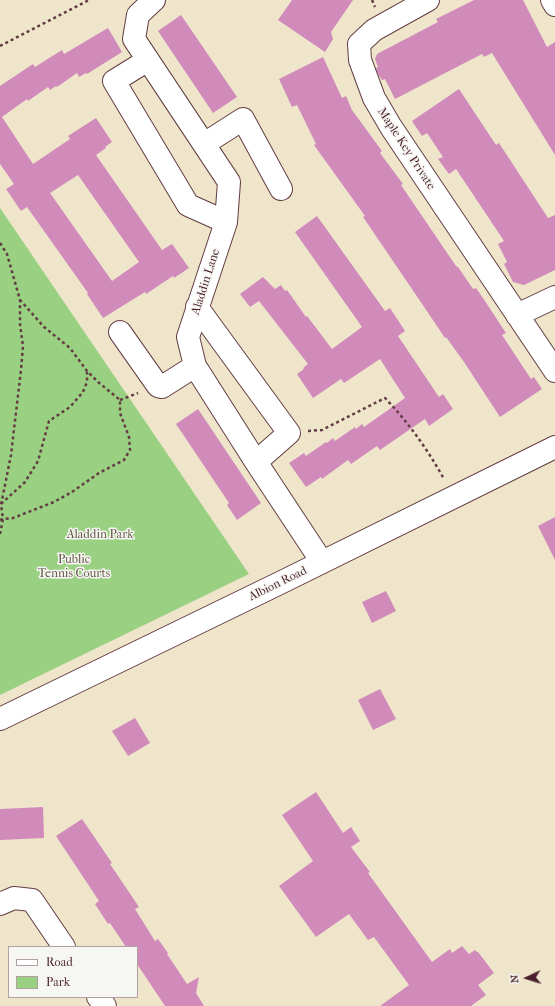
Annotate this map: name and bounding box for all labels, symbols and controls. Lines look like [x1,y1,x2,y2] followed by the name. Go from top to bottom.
[374,105,438,193] street label: Maple Key Private
[189,247,223,317] street label: Aladdin Lane
[67,528,133,542] park label: Aladdin Park
[38,553,110,581] park label: Public Tennis Courts
[247,564,309,604] street label: Albion Road
[8,946,138,998] legend
[46,955,73,969] text: Road
[507,958,547,998] north arrow
[508,974,521,984] text: N
[46,975,70,989] text: Park

